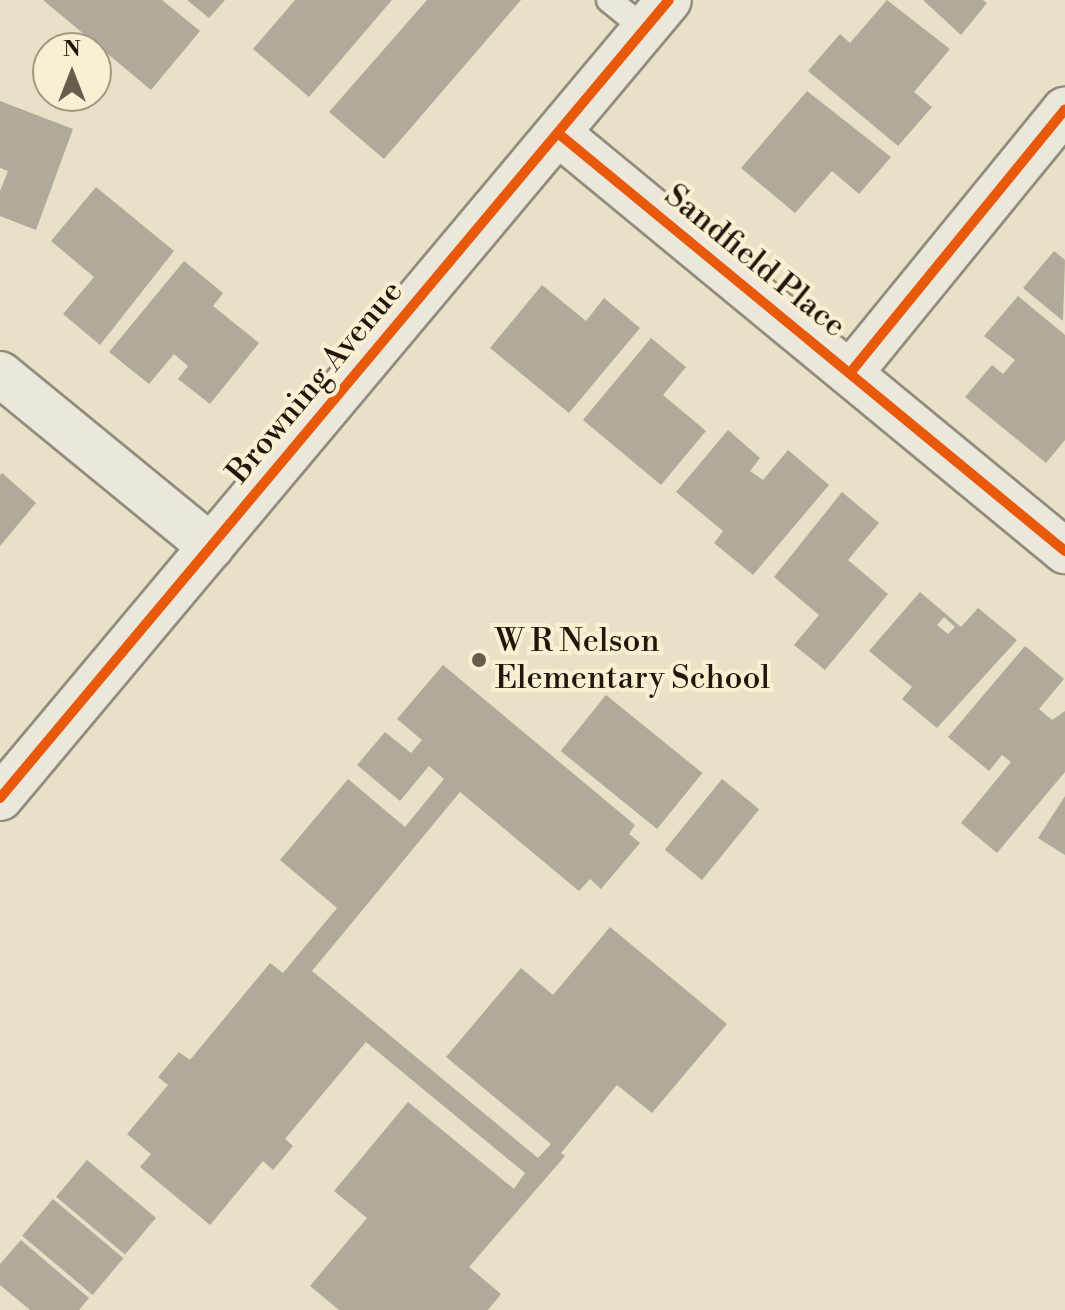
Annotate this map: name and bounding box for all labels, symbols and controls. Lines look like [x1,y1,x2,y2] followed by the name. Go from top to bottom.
[32,32,112,112] north arrow
[63,36,81,63] text: N
[657,176,853,346] street label: Sandfield Place
[219,273,411,491] street label: Browning Avenue
[495,623,770,698] place label: W R Nelson Elementary School
[470,651,488,669] marker: W R Nelson Elementary School

